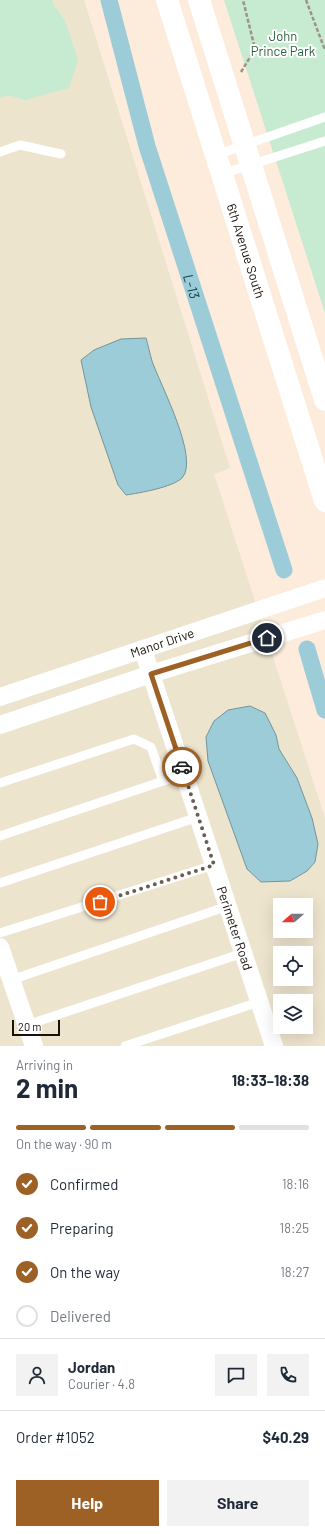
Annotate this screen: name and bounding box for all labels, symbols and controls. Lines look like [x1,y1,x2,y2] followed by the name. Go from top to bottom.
[251,28,316,59] park label: John Prince Park
[224,201,269,300] street label: 6th Avenue South
[180,272,204,300] water label: L-13
[250,621,284,655] pin
[128,624,196,661] street label: Manor Drive
[256,627,278,649] icon: home
[162,747,202,787] courier
[171,756,193,778] icon: car
[214,884,256,972] street label: Perimeter Road
[83,885,117,919] pin
[89,891,111,913] icon: bag
[273,898,313,938] north arrow
[273,898,313,1034] map controls
[273,946,313,986] button: locate
[273,994,313,1034] button: layers
[12,1018,60,1037] scale bar
[18,1020,41,1033] text: 20 m
[16,1057,73,1073] text: Arriving in
[232,1071,309,1089] text: 18:33–18:38
[16,1072,78,1103] text: 2 min
[16,1136,112,1152] text: On the way · 90 m
[16,1173,38,1195] icon: check
[50,1175,118,1193] text: Confirmed
[282,1176,309,1192] text: 18:16
[16,1217,38,1239] icon: check
[50,1219,114,1237] text: Preparing
[280,1220,309,1236] text: 18:25
[16,1261,38,1283] icon: check
[50,1263,120,1281] text: On the way
[280,1264,309,1280] text: 18:27
[50,1307,111,1325] text: Delivered
[16,1354,58,1396] button: person
[215,1354,257,1396] button: chat
[267,1354,309,1396] button: phone
[68,1358,115,1376] text: Jordan
[68,1376,135,1392] text: Courier · 4.8
[16,1428,95,1446] text: Order #1052
[262,1428,309,1446] text: $40.29
[16,1480,159,1526] button: Help
[167,1480,309,1526] button: Share

